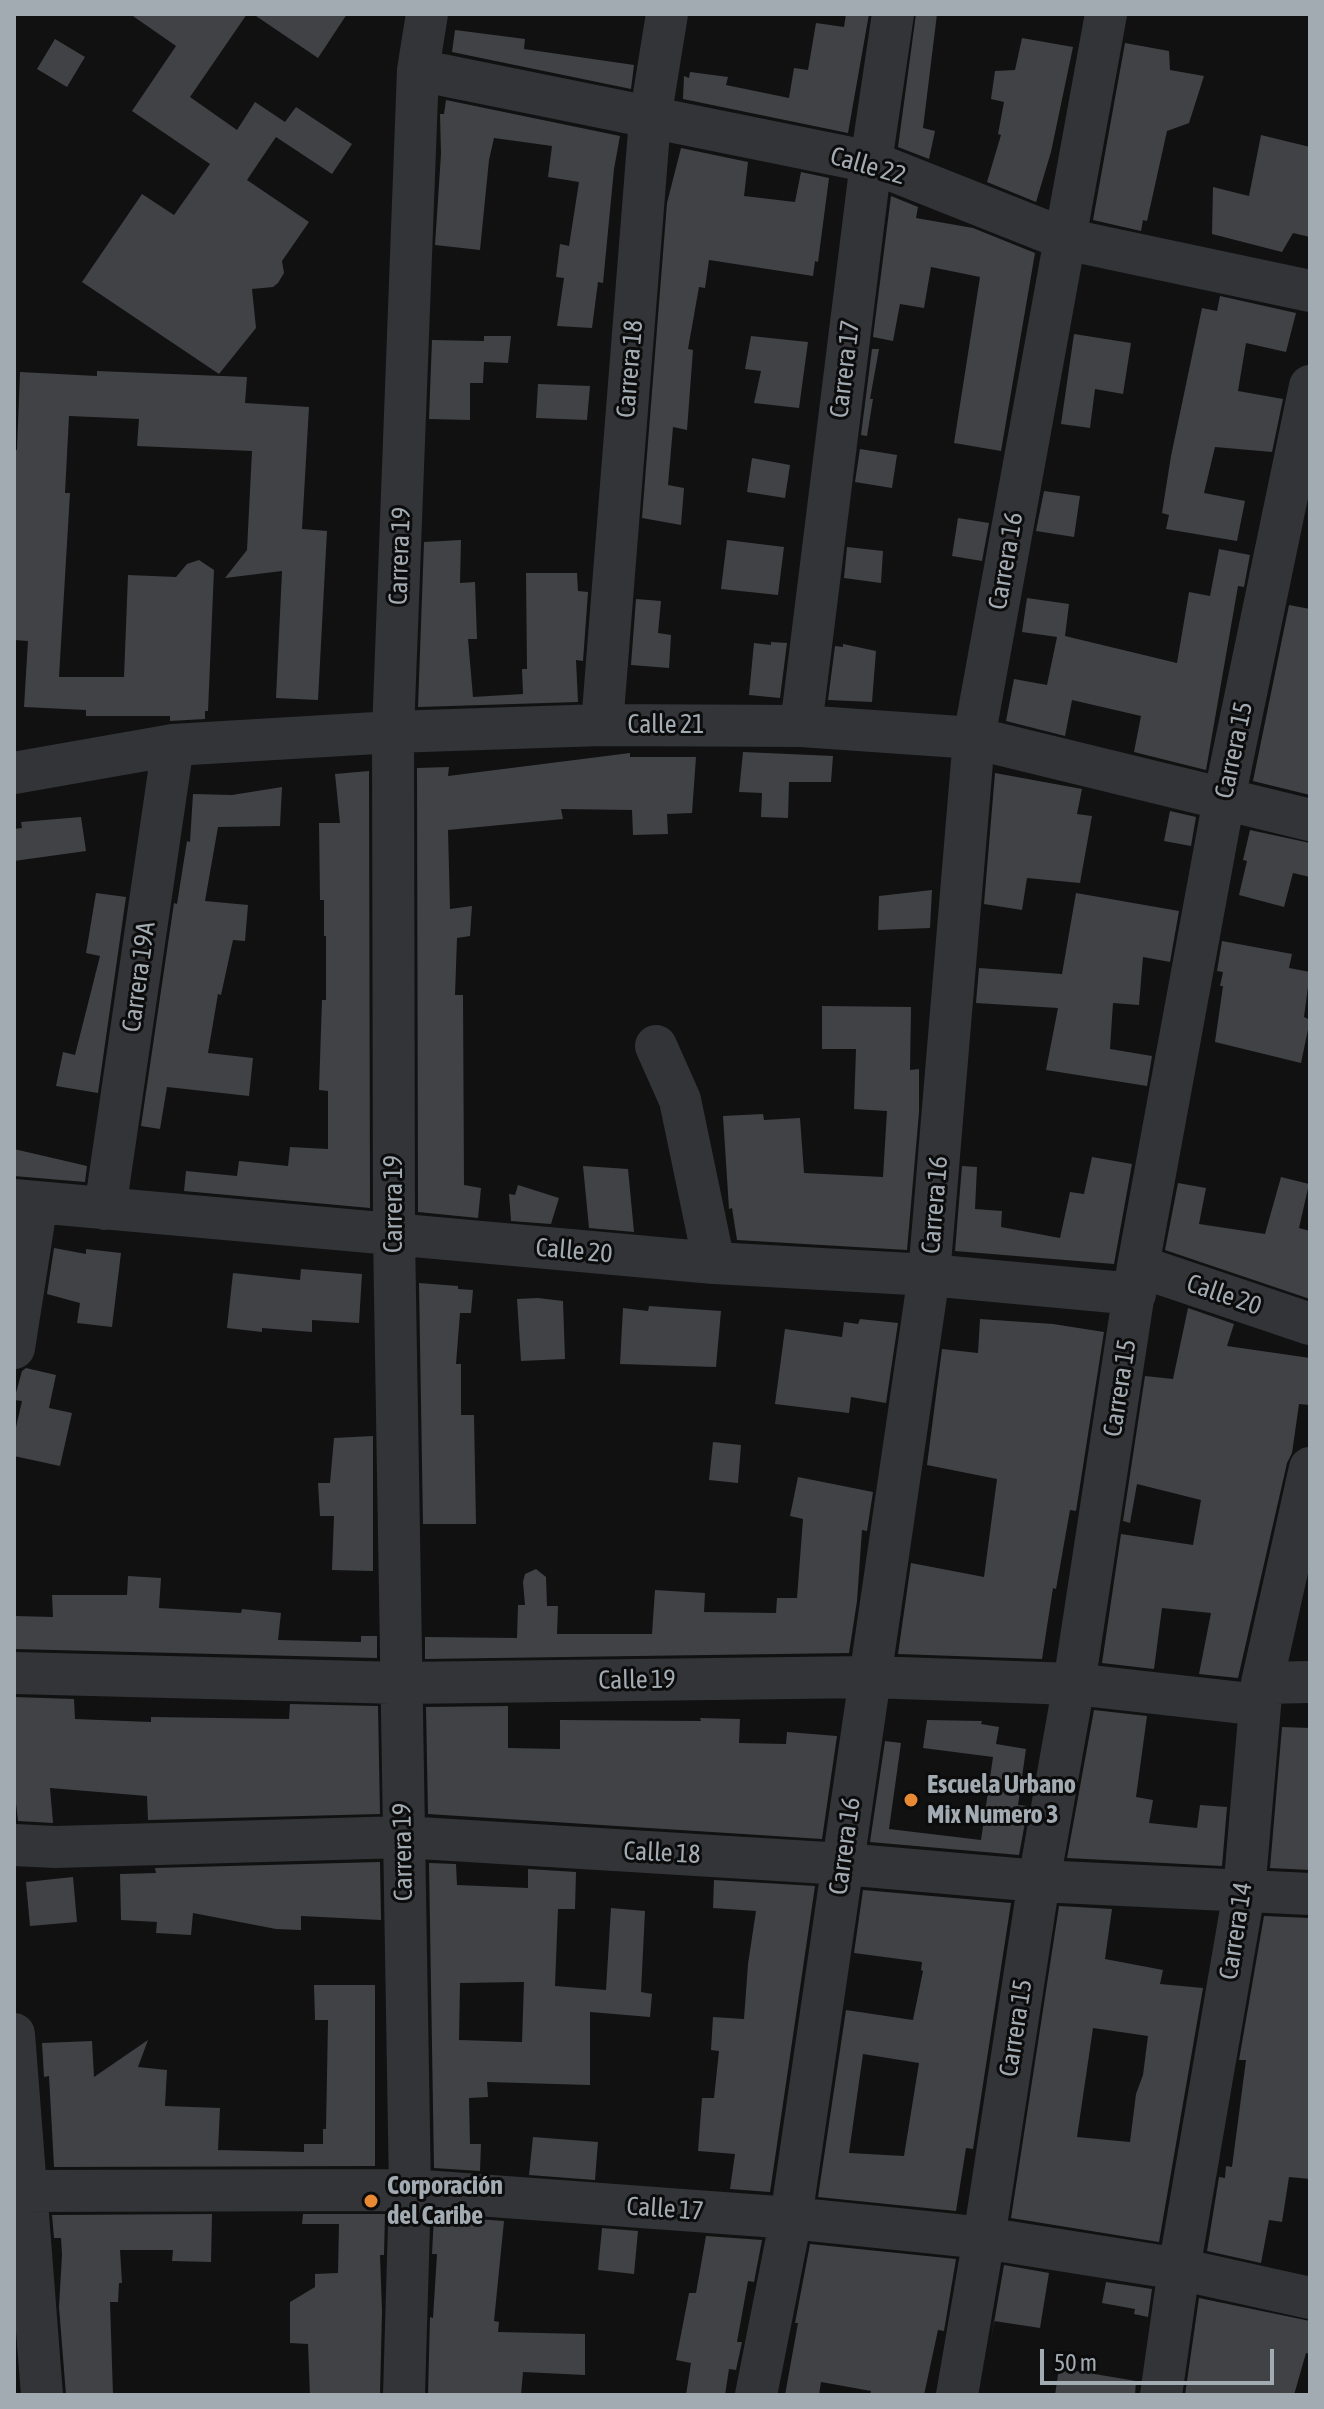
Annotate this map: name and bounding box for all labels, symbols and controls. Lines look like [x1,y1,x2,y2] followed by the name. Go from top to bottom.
[827,140,909,192] street label: Calle 22
[824,318,866,420] street label: Carrera 17
[610,319,650,419] street label: Carrera 18
[383,506,417,606] street label: Carrera 19
[982,510,1030,612] street label: Carrera 16
[1209,699,1259,801] street label: Carrera 15
[627,709,705,741] street label: Calle 21
[116,920,162,1034] street label: Carrera 19A
[378,1155,410,1253] street label: Carrera 19
[915,1155,955,1255] street label: Carrera 16
[534,1232,614,1270] street label: Calle 20
[1182,1268,1266,1322] street label: Calle 20
[1097,1337,1143,1439] street label: Carrera 15
[598,1664,676,1696] street label: Calle 19
[927,1769,1076,1830] place label: Escuela Urbano Mix Numero 3
[902,1791,920,1809] marker: Escuela Urbano Mix Numero 3
[823,1795,867,1897] street label: Carrera 16
[387,1803,419,1901] street label: Carrera 19
[623,1835,701,1871] street label: Calle 18
[1213,1880,1259,1982] street label: Carrera 14
[993,1977,1039,2079] street label: Carrera 15
[387,2170,503,2232] place label: Corporación del Caribe
[625,2191,705,2227] street label: Calle 17
[362,2192,380,2210] marker: Corporación del Caribe
[1044,2333,1278,2383] scale bar
[1054,2349,1097,2376] text: 50 m

